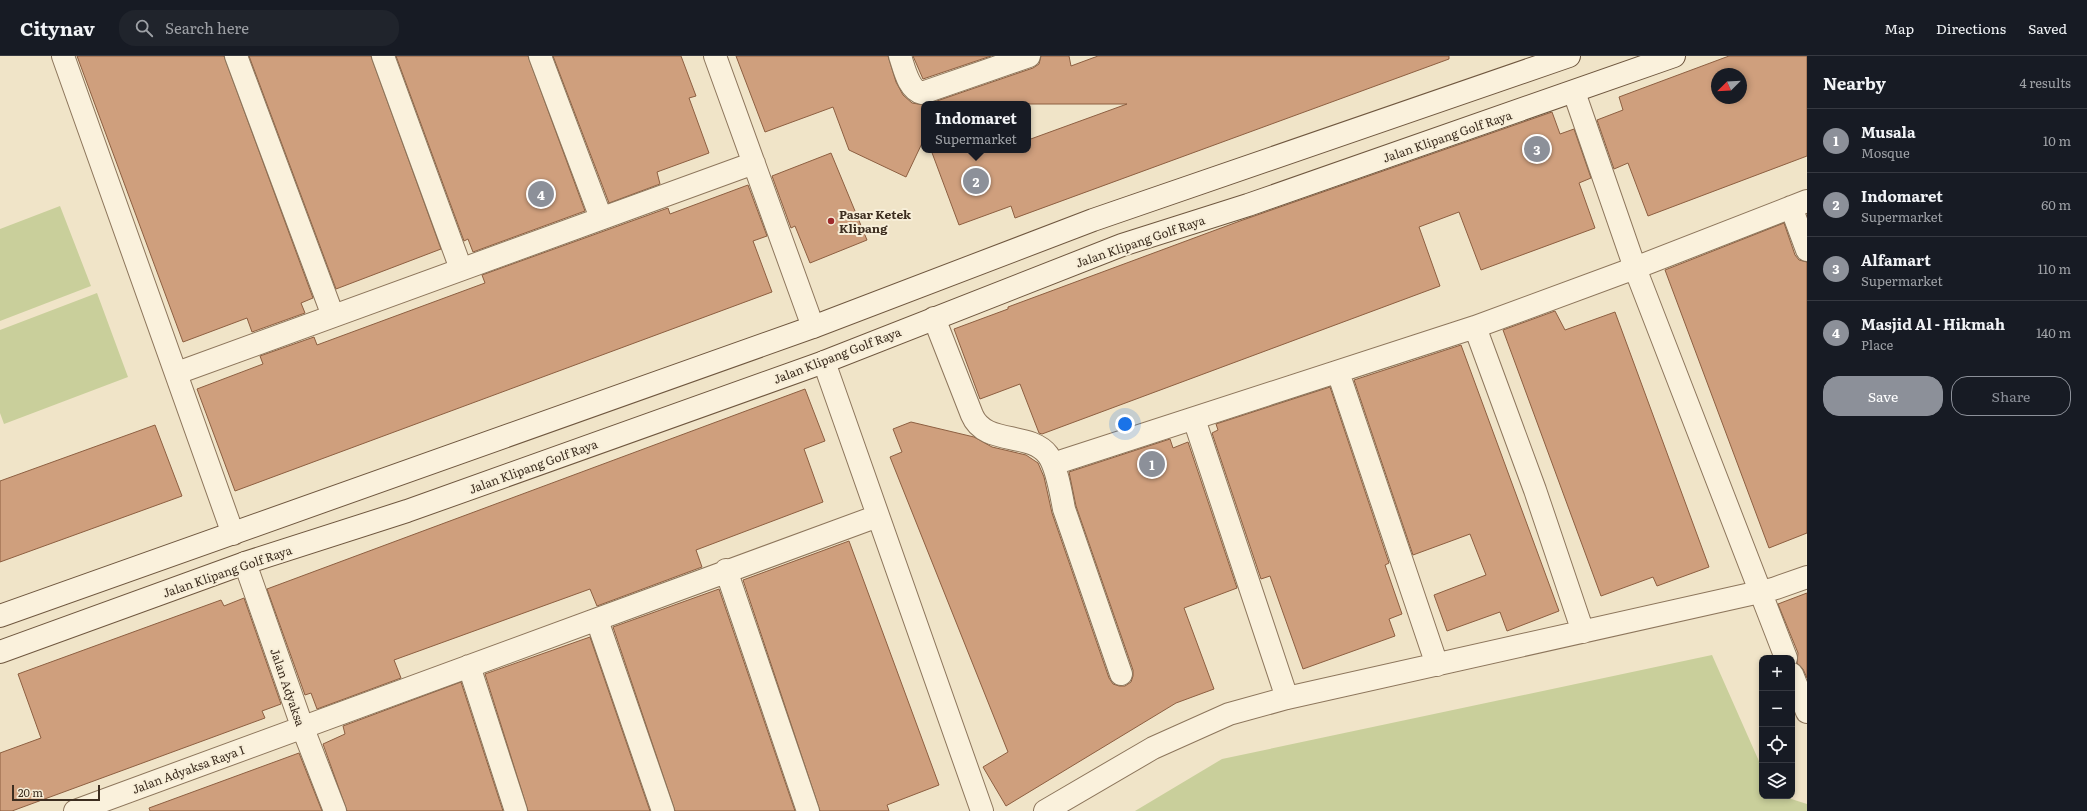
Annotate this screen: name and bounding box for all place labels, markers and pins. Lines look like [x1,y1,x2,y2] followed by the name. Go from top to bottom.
[1524,134,1550,164] pin: 3
[963,166,989,196] pin: 2
[528,179,554,209] pin: 4
[839,205,912,237] place label: Pasar Ketek Klipang
[826,216,836,226] marker: Pasar Ketek Klipang
[1139,449,1165,479] pin: 1

